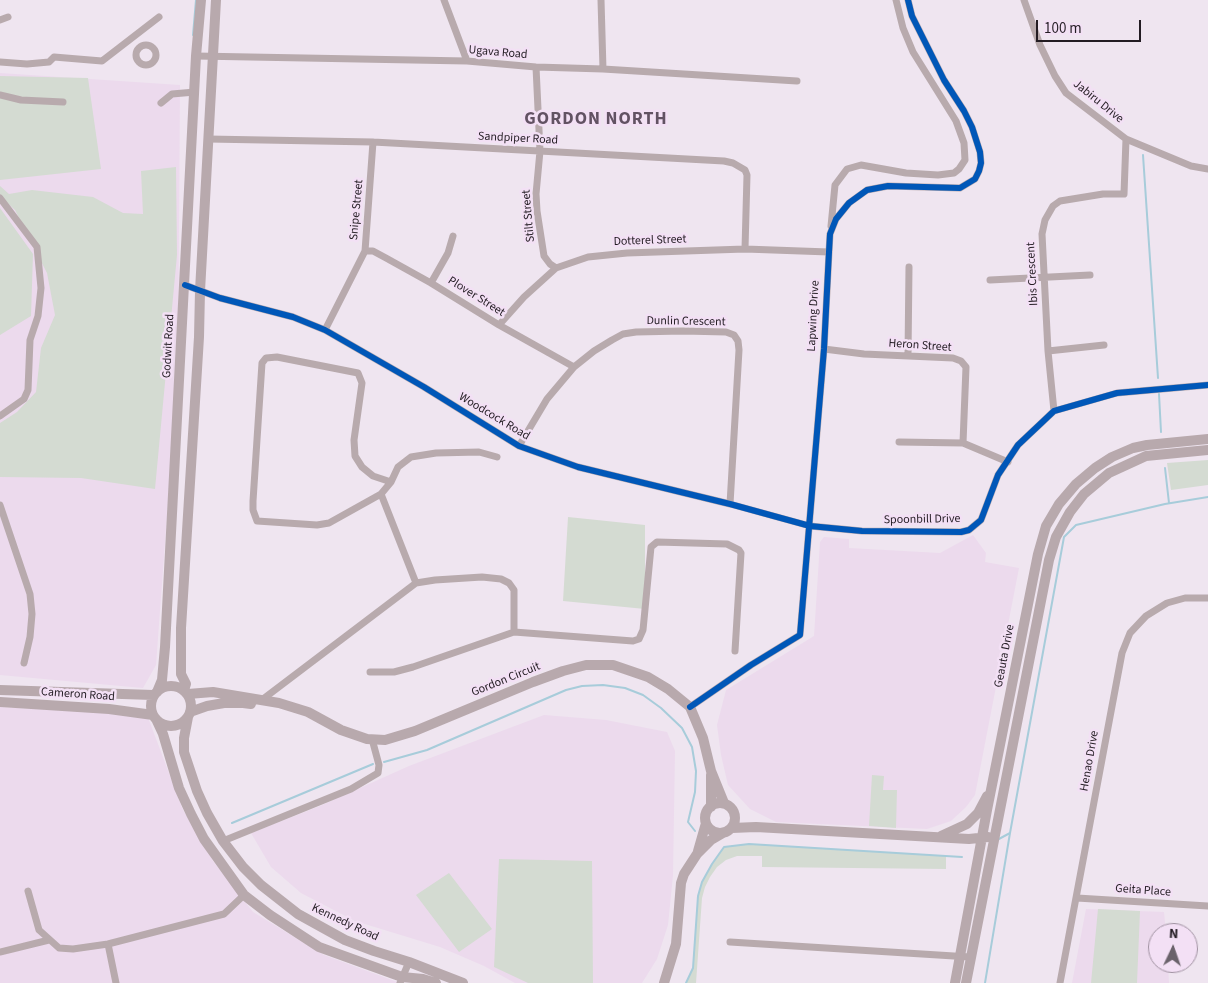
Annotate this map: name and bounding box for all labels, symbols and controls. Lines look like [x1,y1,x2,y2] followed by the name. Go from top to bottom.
[1038,10,1143,42] scale bar
[1044,18,1082,39] text: 100 m
[468,43,528,63] street label: Ugava Road
[1070,77,1126,127] street label: Jabiru Drive
[523,109,669,131] district label: GORDON NORTH
[478,130,558,148] street label: Sandpiper Road
[347,179,367,241] street label: Snipe Street
[520,189,538,243] street label: Stilt Street
[613,233,687,249] street label: Dotterel Street
[1024,242,1042,306] street label: Ibis Crescent
[445,274,507,320] street label: Plover Street
[805,280,823,352] street label: Lapwing Drive
[160,313,178,379] street label: Godwit Road
[646,314,726,330] street label: Dunlin Crescent
[888,337,952,355] street label: Heron Street
[456,390,532,444] street label: Woodcock Road
[884,512,960,528] street label: Spoonbill Drive
[992,623,1018,689] street label: Geauta Drive
[469,660,543,700] street label: Gordon Circuit
[41,685,115,705] street label: Cameron Road
[1078,730,1102,792] street label: Henao Drive
[1115,882,1171,900] street label: Geita Place
[309,901,381,945] street label: Kennedy Road
[1148,923,1198,973] north arrow
[1169,924,1179,944] text: N

